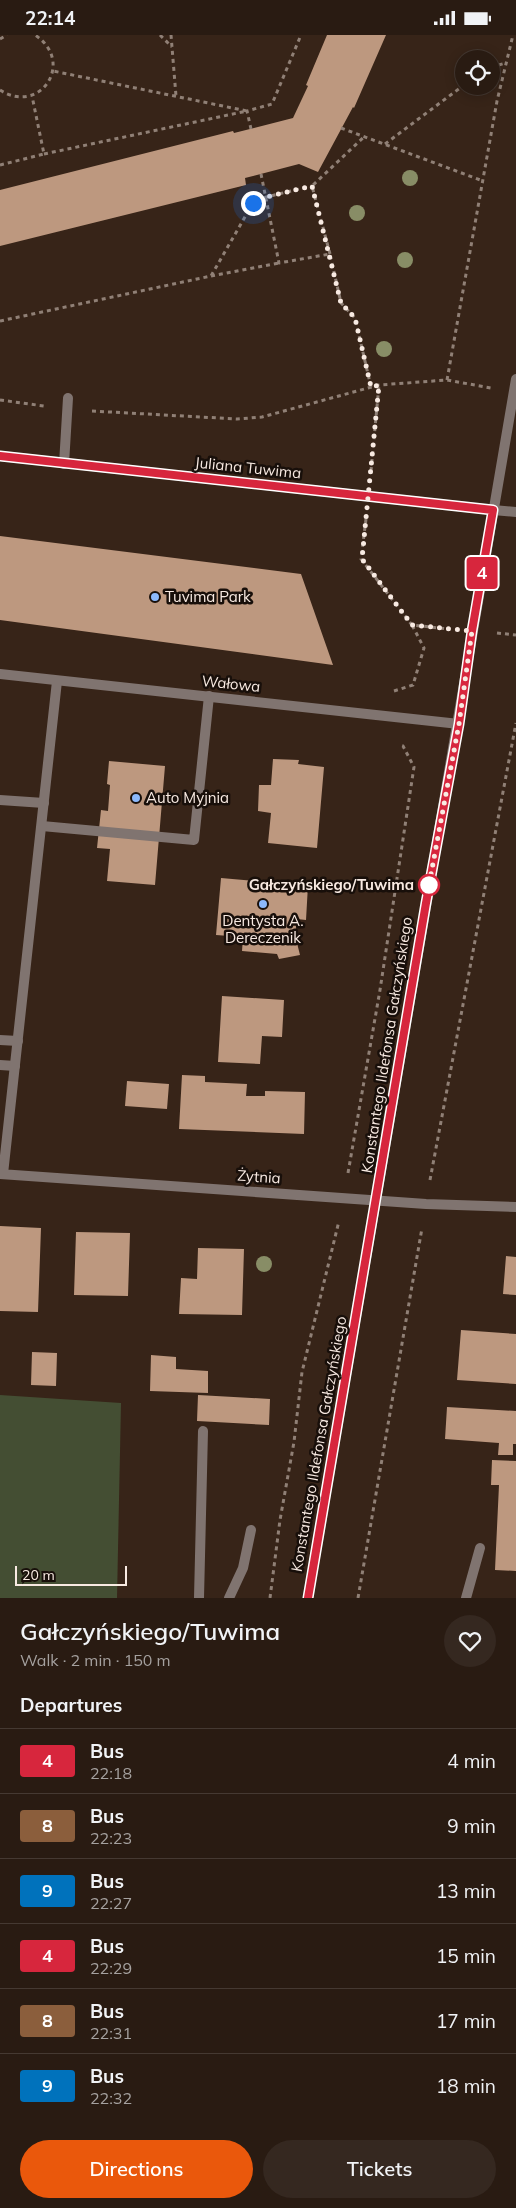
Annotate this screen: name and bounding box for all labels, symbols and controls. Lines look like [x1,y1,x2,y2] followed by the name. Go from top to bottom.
[25,6,75,30] text: 22:14
[455,50,500,95] map controls
[455,50,500,95] button: locate
[241,191,266,216] your location
[194,452,302,483] street label: Juliana Tuwima
[466,557,498,589] line badge: 4
[477,561,487,584] text: 4
[165,587,251,606] place label: Tuvima Park
[149,591,161,603] marker: Tuvima Park
[201,671,261,696] street label: Wałowa
[146,788,229,807] place label: Auto Myjnia
[130,792,142,804] marker: Auto Myjnia
[418,874,440,896] marker: Gałczyńskiego/Tuwima
[249,875,414,894] place label: Gałczyńskiego/Tuwima
[257,898,269,910] marker: Dentysta A. Dereczenik
[222,911,304,947] place label: Dentysta A. Dereczenik
[357,915,416,1174] street label: Konstantego Ildefonsa Gałczyńskiego
[237,1166,281,1187] street label: Żytnia
[287,1315,350,1573] street label: Konstantego Ildefonsa Gałczyńskiego
[15,1563,128,1586] scale bar
[22,1566,55,1584] text: 20 m
[444,1615,496,1667] button: heart
[20,1616,280,1646] text: Gałczyńskiego/Tuwima
[20,1650,171,1670] text: Walk · 2 min · 150 m
[20,1693,122,1717] text: Departures
[90,1739,124,1763] text: Bus
[42,1749,53,1772] text: 4
[447,1749,496,1773] text: 4 min
[90,1763,132,1783] text: 22:18
[90,1804,124,1828] text: Bus
[42,1814,53,1837] text: 8
[447,1814,496,1838] text: 9 min
[90,1828,132,1848] text: 22:23
[90,1869,124,1893] text: Bus
[42,1879,53,1902] text: 9
[436,1879,496,1903] text: 13 min
[90,1893,132,1913] text: 22:27
[90,1934,124,1958] text: Bus
[42,1944,53,1967] text: 4
[436,1944,496,1968] text: 15 min
[90,1958,132,1978] text: 22:29
[90,1999,124,2023] text: Bus
[42,2009,53,2032] text: 8
[436,2009,496,2033] text: 17 min
[90,2023,132,2043] text: 22:31
[90,2064,124,2088] text: Bus
[42,2074,53,2097] text: 9
[436,2074,496,2098] text: 18 min
[90,2088,132,2108] text: 22:32
[20,2140,253,2198] button: Directions
[263,2140,496,2198] button: Tickets

